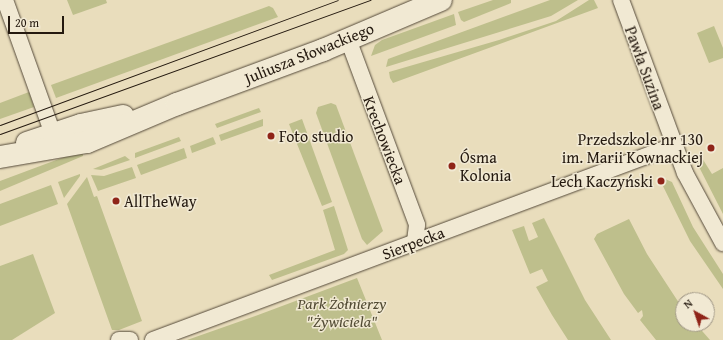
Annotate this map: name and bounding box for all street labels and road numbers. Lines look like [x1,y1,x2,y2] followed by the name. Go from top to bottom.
[241,18,377,88] street label: Juliusza Słowackiego
[621,24,669,112] street label: Pawła Suzina
[359,93,411,187] street label: Krechowiecka
[379,222,447,264] street label: Sierpecka

